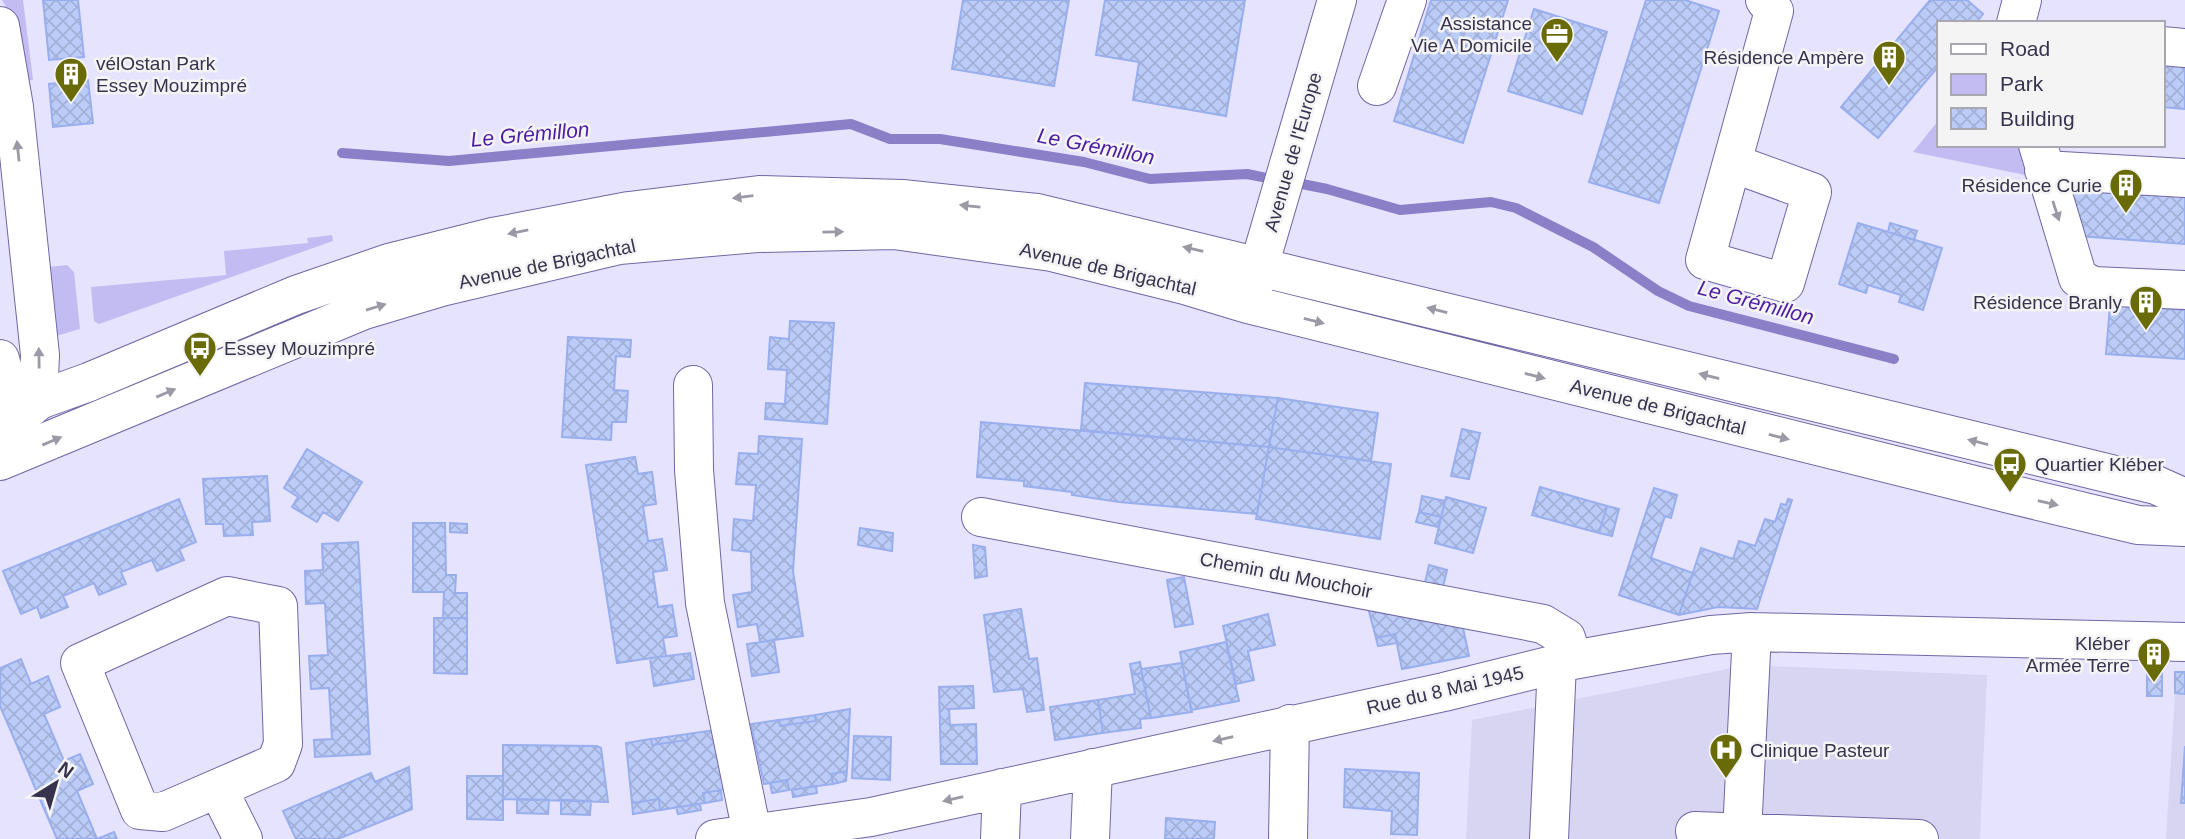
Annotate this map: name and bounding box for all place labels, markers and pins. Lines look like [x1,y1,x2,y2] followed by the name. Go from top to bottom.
[1411,13,1532,56] place label: Assistance Vie A Domicile
[1538,15,1576,64] office icon: Assistance Vie A Domicile
[1870,38,1908,87] building icon: Résidence Ampère
[1703,47,1864,68] place label: Résidence Ampère
[96,53,247,96] place label: vélOstan Park Essey Mouzimpré
[52,55,90,104] building icon: vélOstan Park Essey Mouzimpré
[2107,166,2145,215] building icon: Résidence Curie
[1962,175,2102,196] place label: Résidence Curie
[2127,283,2165,332] building icon: Résidence Branly
[1973,292,2122,313] place label: Résidence Branly
[181,329,219,378] bus stop icon: Essey Mouzimpré
[224,338,375,359] place label: Essey Mouzimpré
[1991,445,2029,494] bus stop icon: Quartier Kléber
[2035,454,2165,475] place label: Quartier Kléber
[2026,633,2131,676] place label: Kléber Armée Terre
[2135,635,2173,684] building icon: Kléber Armée Terre
[1707,731,1745,780] hospital icon: Clinique Pasteur
[1750,740,1890,761] place label: Clinique Pasteur

